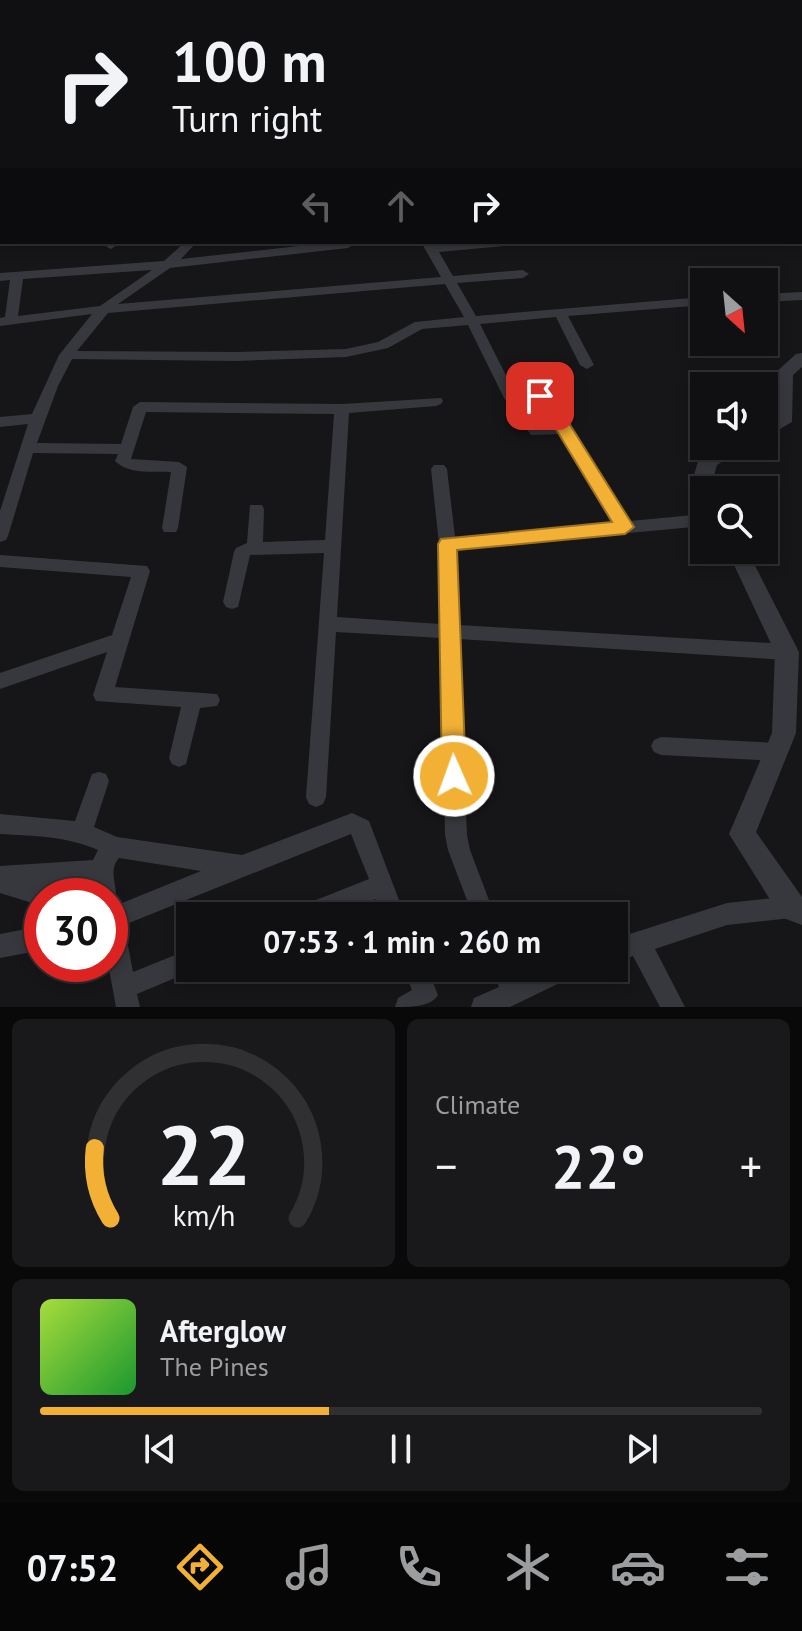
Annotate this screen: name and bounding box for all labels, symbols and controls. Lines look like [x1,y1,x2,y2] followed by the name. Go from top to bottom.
[172,25,327,97] text: 100 m
[40,32,144,136] icon: right
[172,95,322,142] text: Turn right
[295,184,339,228] icon: left
[379,184,423,228] icon: ahead
[463,184,507,228] icon: right
[690,268,778,356] north arrow
[690,268,778,564] map controls
[506,362,574,430] pin
[690,372,778,460] button: sound
[518,374,562,418] icon: arrive
[690,476,778,564] button: search
[412,734,496,818] position arrow
[24,878,128,982] speed limit sign: 30
[263,922,541,961] text: 07:53 · 1 min · 260 m
[435,1088,520,1121] text: Climate
[156,1100,251,1208] text: 22
[551,1127,646,1205] text: 22°
[435,1137,457,1194] text: −
[740,1137,762,1194] text: +
[172,1197,235,1234] text: km/h
[160,1311,286,1350] text: Afterglow
[160,1350,269,1383] text: The Pines
[138,1427,182,1471] icon: previous
[379,1427,423,1471] icon: pause
[620,1427,664,1471] icon: next
[172,1539,228,1595] icon: directions
[281,1539,337,1595] icon: music
[391,1539,447,1595] icon: phone
[500,1539,556,1595] icon: climate
[610,1539,666,1595] icon: car
[719,1539,775,1595] icon: filters
[27,1544,118,1591] text: 07:52

